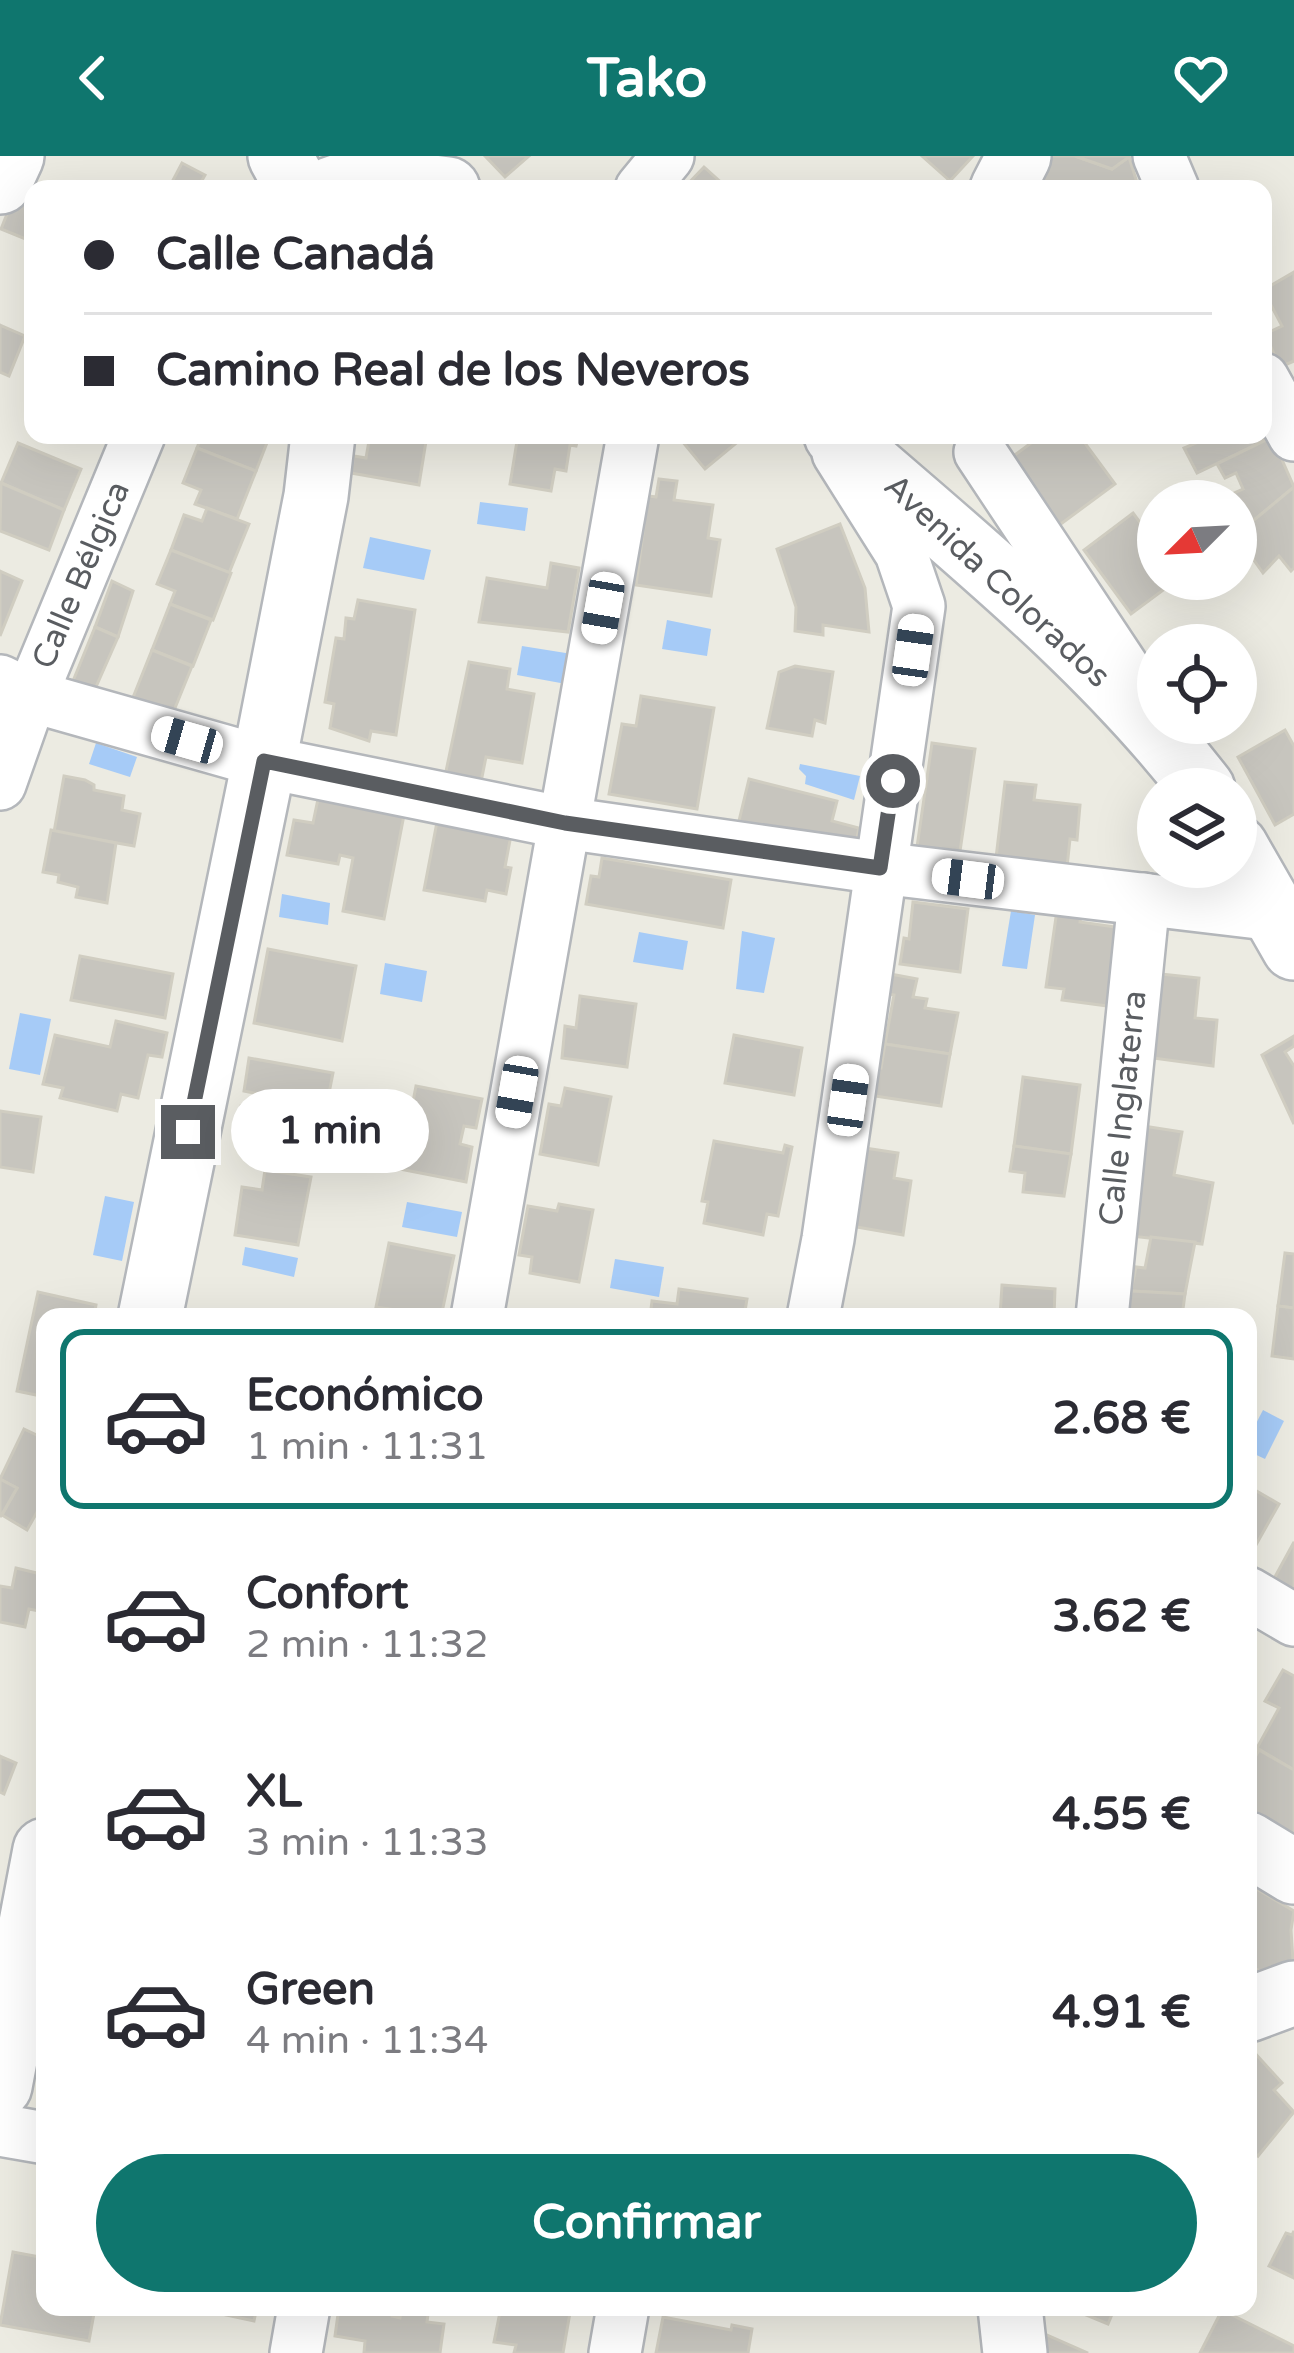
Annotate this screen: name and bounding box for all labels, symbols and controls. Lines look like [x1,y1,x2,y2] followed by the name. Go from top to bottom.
[60,45,126,111] icon: back
[1168,45,1234,111] icon: heart
[587,46,707,111] text: Tako
[156,228,435,282] text: Calle Canadá
[156,344,750,398] text: Camino Real de los Neveros
[876,466,1118,696] street label: Avenida Colorados
[24,475,138,675] street label: Calle Bélgica
[1137,480,1257,600] north arrow
[1137,480,1257,888] map controls
[579,569,627,647] car
[890,612,936,688] car
[1137,624,1257,744] button: locate
[147,713,227,767] car
[866,754,920,808] route start
[1137,768,1257,888] button: layers
[930,857,1006,901] car
[1091,988,1155,1228] street label: Calle Inglaterra
[493,1053,541,1131] car
[825,1062,871,1138] car
[230,1090,428,1174] callout: 1 min
[161,1105,215,1159] route end
[278,1107,382,1154] text: 1 min
[102,1365,210,1473] icon: car
[246,1369,484,1423] text: Económico
[1052,1392,1191,1446] text: 2.68 €
[246,1423,488,1470] text: 1 min · 11:31
[102,1563,210,1671] icon: car
[246,1567,408,1621] text: Confort
[1052,1590,1191,1644] text: 3.62 €
[246,1621,488,1668] text: 2 min · 11:32
[102,1761,210,1869] icon: car
[246,1765,302,1819] text: XL
[1052,1788,1191,1842] text: 4.55 €
[246,1819,488,1866] text: 3 min · 11:33
[102,1959,210,2067] icon: car
[246,1963,375,2017] text: Green
[1052,1986,1191,2040] text: 4.91 €
[246,2017,488,2064] text: 4 min · 11:34
[96,2154,1197,2292] button: Confirmar

